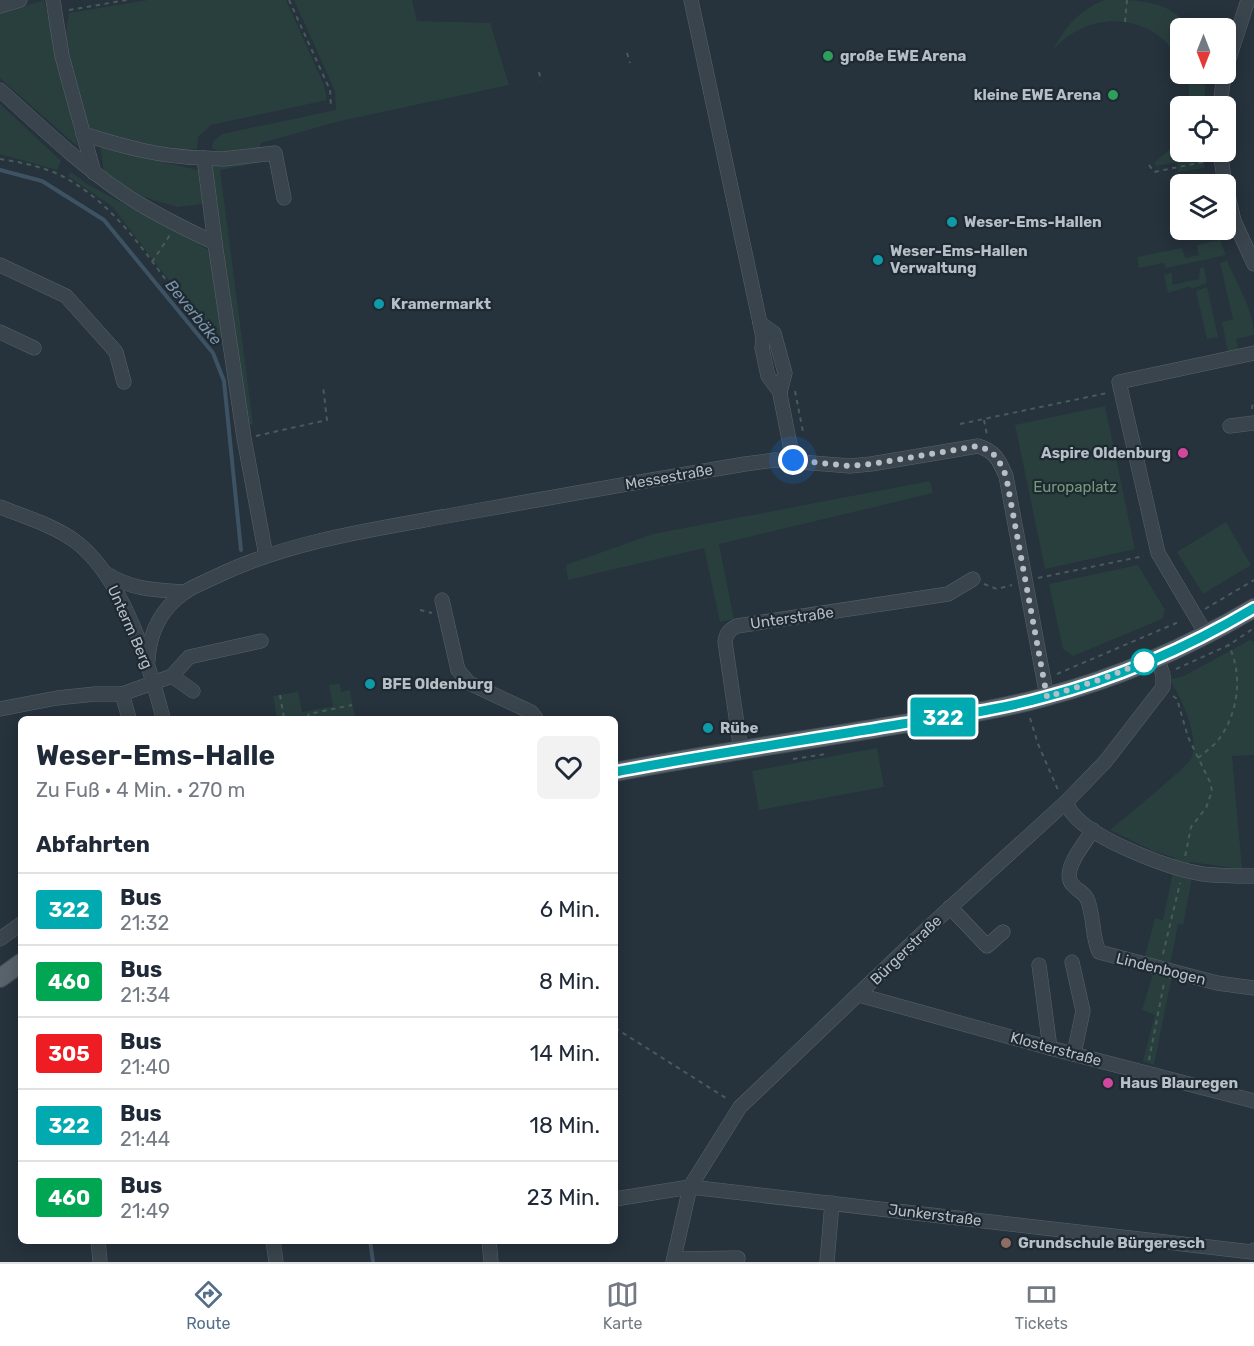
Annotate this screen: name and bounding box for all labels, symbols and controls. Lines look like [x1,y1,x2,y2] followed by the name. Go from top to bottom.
[1170,18,1236,84] north arrow
[1170,18,1236,240] map controls
[840,47,967,65] place label: große EWE Arena
[821,49,835,63] marker: große EWE Arena
[974,86,1101,104] place label: kleine EWE Arena
[1106,88,1120,102] marker: kleine EWE Arena
[1170,96,1236,162] button: locate
[1170,174,1236,240] button: layers
[964,213,1102,231] place label: Weser-Ems-Hallen
[945,215,959,229] marker: Weser-Ems-Hallen
[890,242,1028,277] place label: Weser-Ems-Hallen Verwaltung
[871,253,885,267] marker: Weser-Ems-Hallen Verwaltung
[161,276,226,349] water label: Beverbäke
[391,295,491,313] place label: Kramermarkt
[372,297,386,311] marker: Kramermarkt
[1041,444,1171,462] place label: Aspire Oldenburg
[778,445,808,475] your location
[1176,446,1190,460] marker: Aspire Oldenburg
[624,460,714,494] street label: Messestraße
[1033,478,1117,496] park label: Europaplatz
[104,583,156,671] street label: Unterm Berg
[749,603,835,633] street label: Unterstraße
[1131,649,1157,675] unlabelled marker
[382,675,493,693] place label: BFE Oldenburg
[363,677,377,691] marker: BFE Oldenburg
[908,698,978,736] line badge: 322
[922,705,964,730] text: 322
[720,719,758,737] place label: Rübe
[701,721,715,735] marker: Rübe
[537,736,600,799] button: heart
[36,739,275,772] text: Weser-Ems-Halle
[36,778,245,802] text: Zu Fuß · 4 Min. · 270 m
[36,831,150,858] text: Abfahrten
[120,884,162,911] text: Bus
[540,896,600,923] text: 6 Min.
[48,897,90,922] text: 322
[120,911,169,935] text: 21:32
[867,911,945,989] street label: Bürgerstraße
[1114,949,1208,989] street label: Lindenbogen
[120,956,162,983] text: Bus
[539,968,600,995] text: 8 Min.
[48,969,90,994] text: 460
[120,983,170,1007] text: 21:34
[120,1028,162,1055] text: Bus
[1009,1028,1103,1070] street label: Klosterstraße
[530,1040,600,1067] text: 14 Min.
[48,1041,90,1066] text: 305
[120,1055,171,1079] text: 21:40
[1120,1074,1238,1092] place label: Haus Blauregen
[1101,1076,1115,1090] marker: Haus Blauregen
[120,1100,162,1127] text: Bus
[530,1112,600,1139] text: 18 Min.
[48,1113,90,1138] text: 322
[120,1127,170,1151] text: 21:44
[120,1172,162,1199] text: Bus
[527,1184,600,1211] text: 23 Min.
[48,1185,90,1210] text: 460
[120,1199,170,1223] text: 21:49
[887,1200,983,1230] street label: Junkerstraße
[1018,1234,1205,1252] place label: Grundschule Bürgeresch
[999,1236,1013,1250] marker: Grundschule Bürgeresch
[186,1278,231,1333] tab: Route
[603,1278,642,1333] tab: Karte
[1015,1278,1068,1333] tab: Tickets

